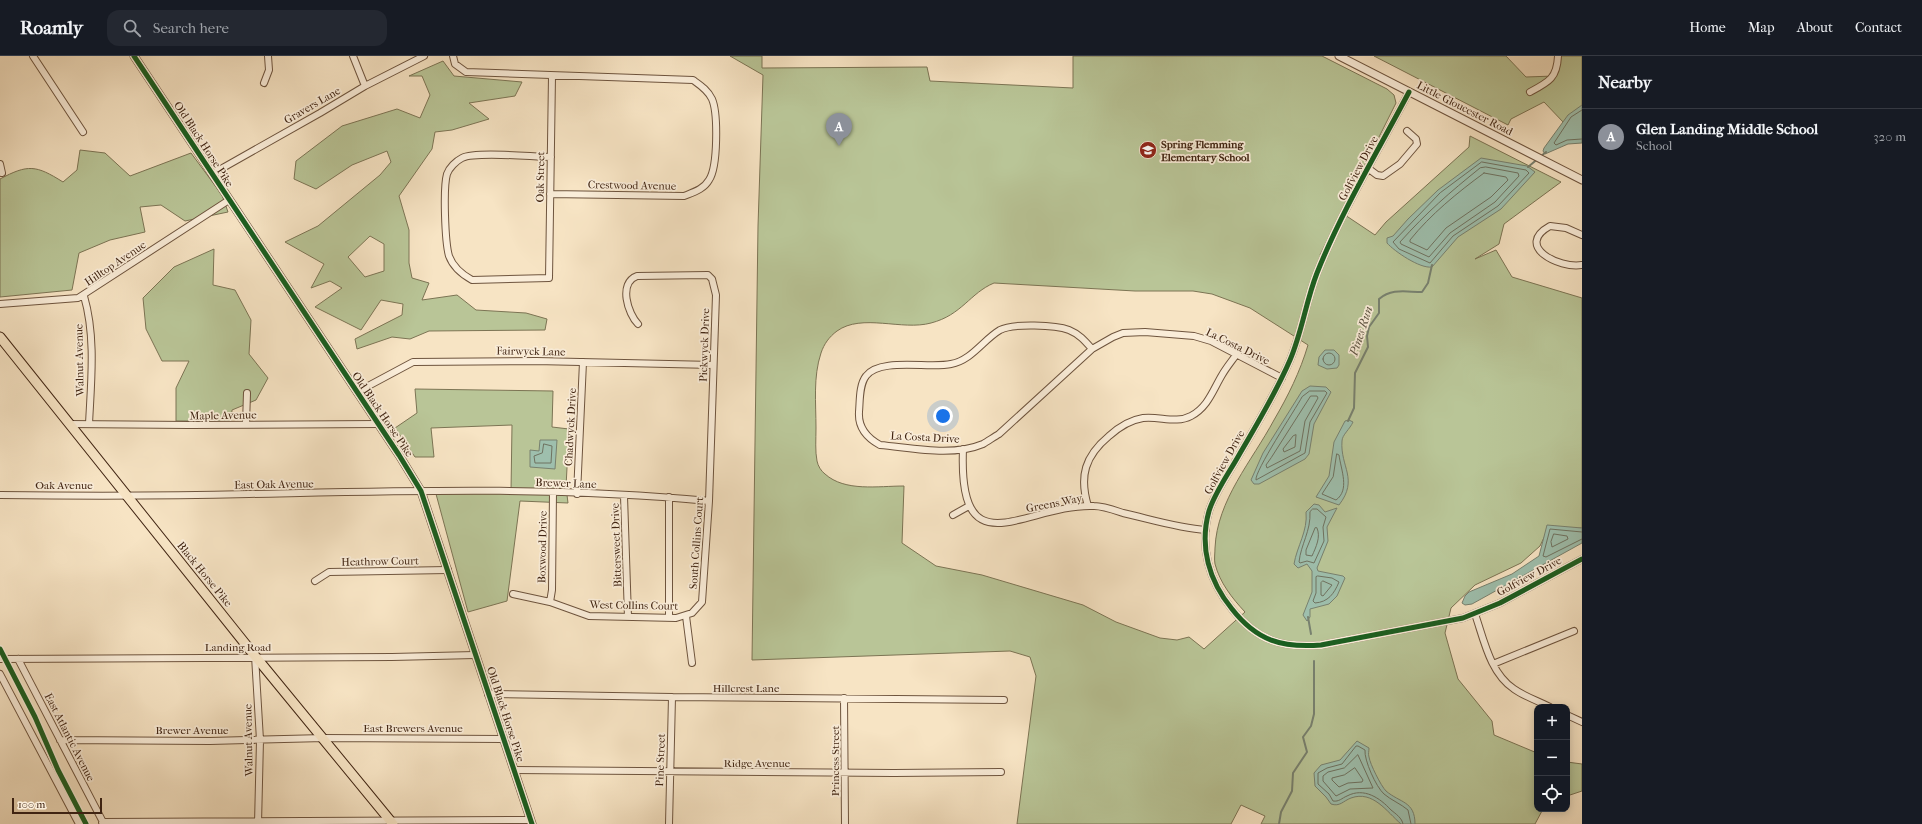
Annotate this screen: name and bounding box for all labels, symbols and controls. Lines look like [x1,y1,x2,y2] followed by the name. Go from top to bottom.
[107,10,387,46] search box
[20,17,83,39] text: Roamly
[121,17,143,39] icon: search
[153,19,229,37] text: Search here
[1689,19,1726,36] text: Home
[1748,19,1775,36] text: Map
[1797,19,1833,36] text: About
[1855,19,1902,36] text: Contact
[1598,72,1652,92] text: Nearby
[1415,79,1516,139] street label: Little Gloucester Road
[282,84,343,127] street label: Gravers Lane
[171,99,236,190] street label: Old Black Horse Pike
[826,113,852,146] pin: A
[1636,120,1818,138] text: Glen Landing Middle School
[1607,129,1615,144] text: A
[1873,129,1906,144] text: 320 m
[1336,133,1381,203] street label: Golfview Drive
[1161,138,1251,164] place label: Spring Flemming Elementary School
[1636,138,1672,153] text: School
[1138,140,1158,160] school or university icon: Spring Flemming Elementary School
[534,151,547,203] street label: Oak Street
[588,178,677,193] street label: Crestwood Avenue
[82,238,149,289] street label: Hilltop Avenue
[1346,304,1376,358] water label: Pines Run
[697,307,712,382] street label: Pickwyck Drive
[72,323,87,397] street label: Walnut Avenue
[1204,325,1272,368] street label: La Costa Drive
[496,344,566,359] street label: Fairwyck Lane
[349,369,416,460] street label: Old Black Horse Pike
[562,387,579,466] street label: Chadwyck Drive
[933,406,953,426] your location
[189,408,257,423] street label: Maple Avenue
[1201,427,1248,497] street label: Golfview Drive
[890,429,961,446] street label: La Costa Drive
[535,476,597,491] street label: Brewer Lane
[234,477,314,492] street label: East Oak Avenue
[35,479,93,492] street label: Oak Avenue
[1025,491,1084,515] street label: Greens Way
[687,496,706,590] street label: South Collins Court
[609,502,624,587] street label: Bittersweet Drive
[535,510,550,583] street label: Boxwood Drive
[175,539,235,610] street label: Black Horse Pike
[341,554,419,569] street label: Heathrow Court
[1495,554,1564,599] street label: Golfview Drive
[589,598,679,613] street label: West Collins Court
[205,641,272,654] street label: Landing Road
[484,665,527,764] street label: Old Black Horse Pike
[713,682,780,695] street label: Hillcrest Lane
[42,691,98,784] street label: East Atlantic Avenue
[241,703,256,777] street label: Walnut Avenue
[1534,704,1570,812] map controls
[1534,704,1570,740] button: +
[363,722,463,735] street label: East Brewers Avenue
[155,724,229,737] street label: Brewer Avenue
[829,726,842,796] street label: Princess Street
[653,733,668,787] street label: Pine Street
[1534,740,1570,776] button: −
[724,757,791,770] street label: Ridge Avenue
[1534,776,1570,812] button: locate
[12,796,102,815] scale bar
[18,798,46,811] text: 100 m

